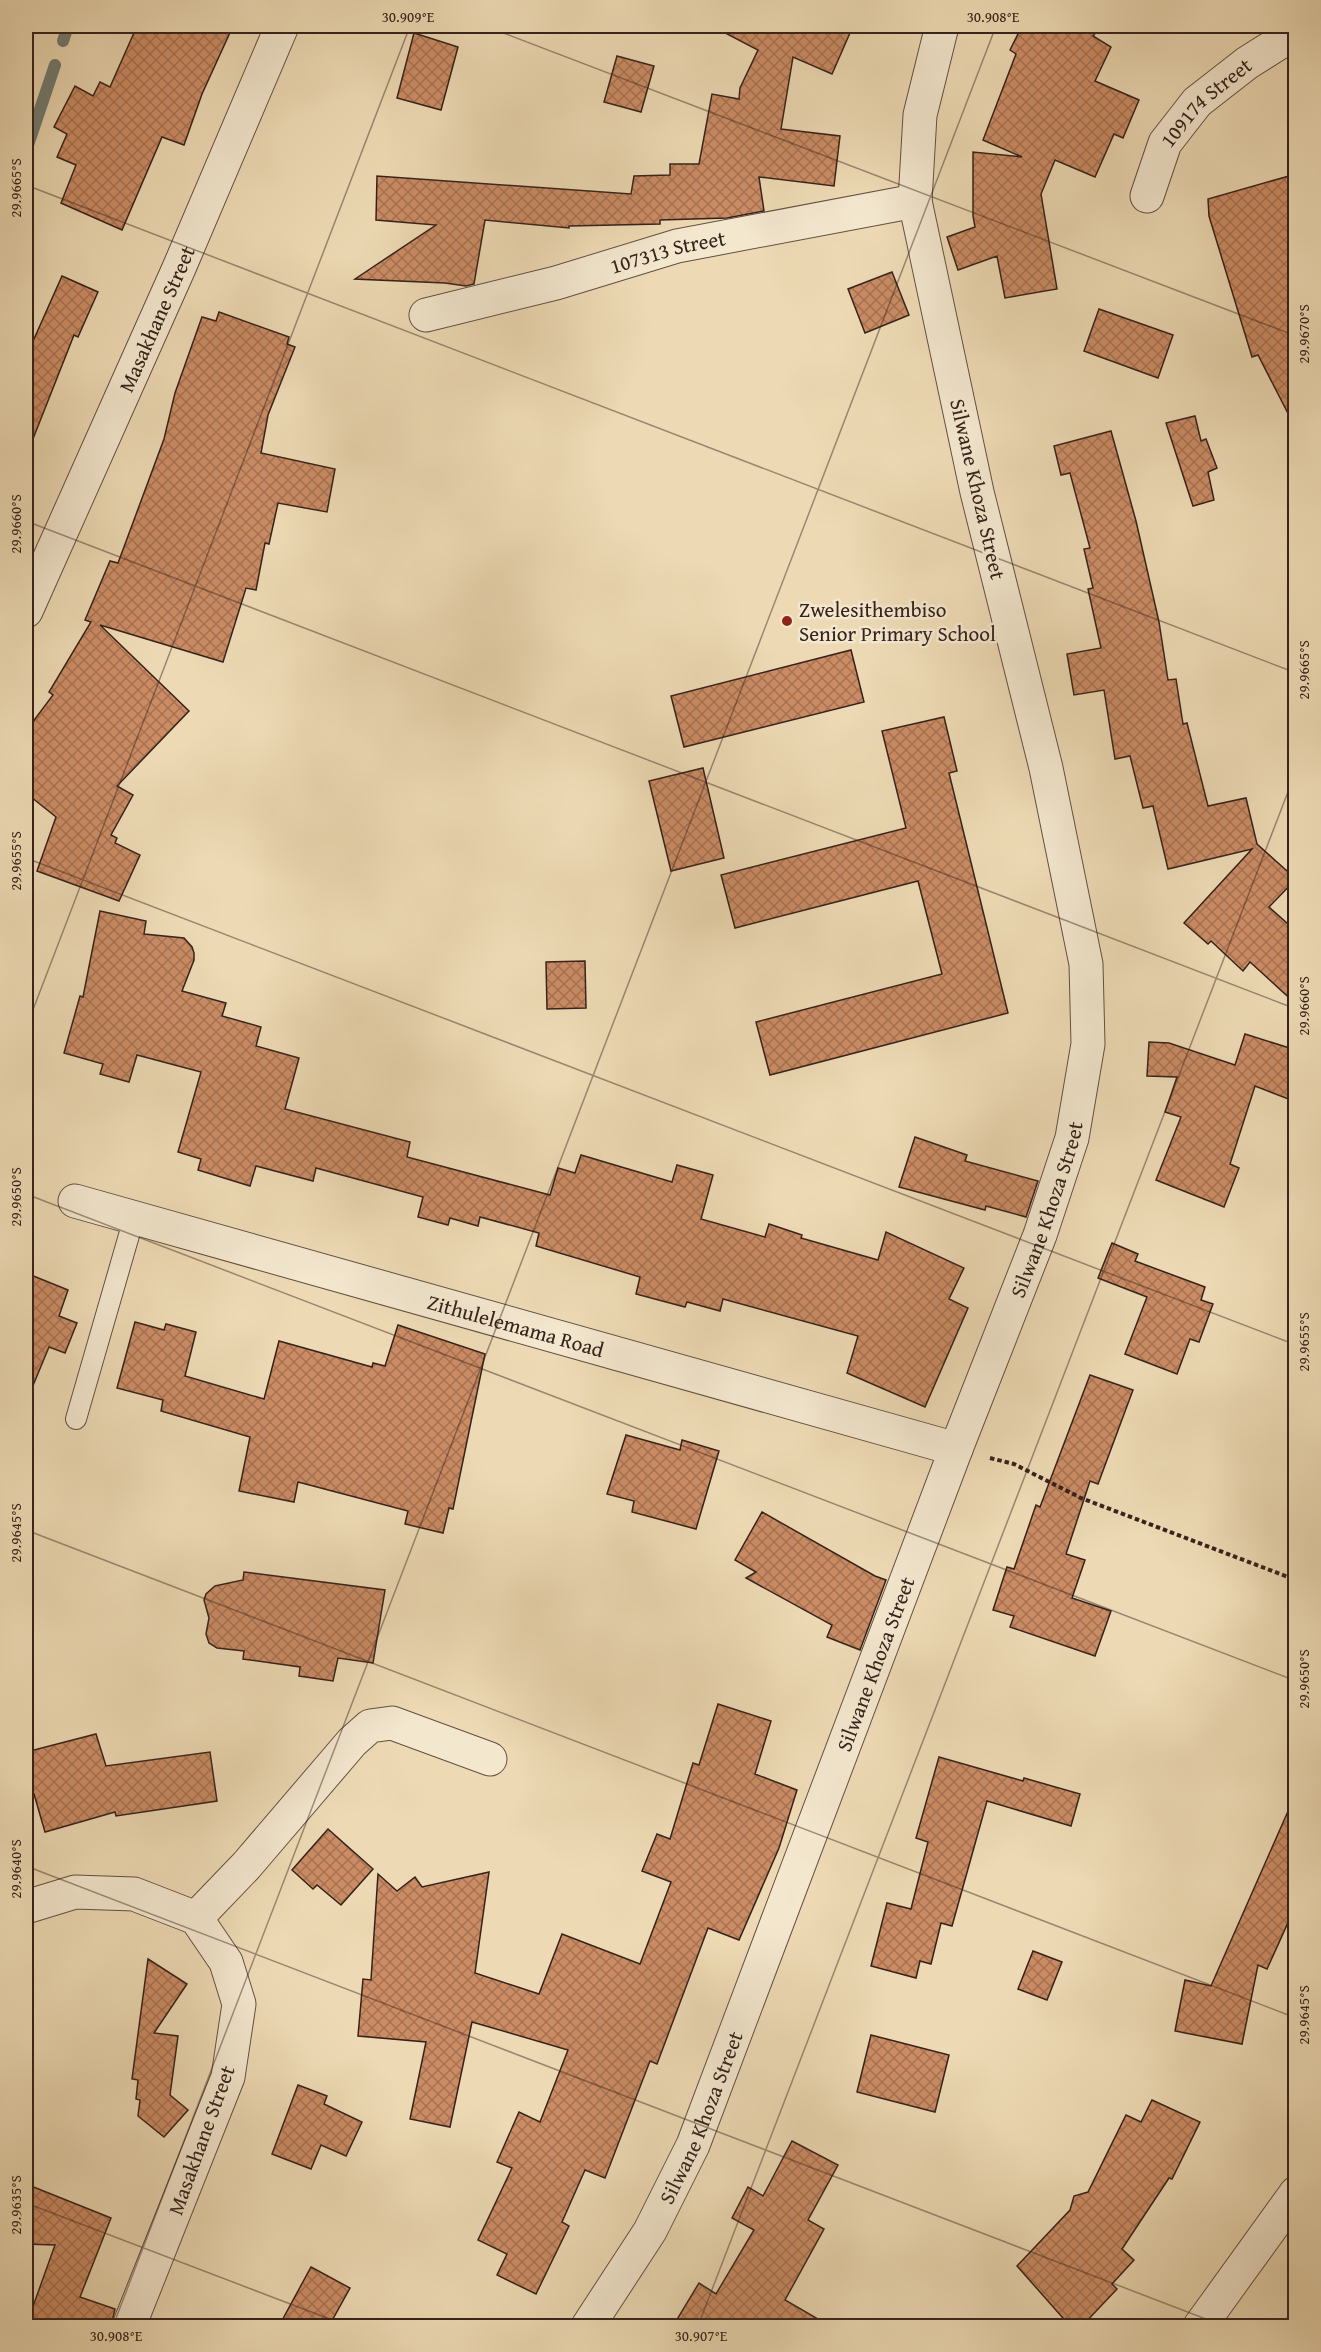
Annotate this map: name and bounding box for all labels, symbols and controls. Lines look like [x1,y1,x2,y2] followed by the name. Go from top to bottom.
[382,6,435,27] text: 30.909°E
[967,6,1020,27] text: 30.908°E
[1152,49,1258,154] street label: 109174 Street
[5,158,26,218] text: 29.9665°S
[606,222,728,281] street label: 107313 Street
[110,240,203,397] street label: Masakhane Street
[1293,304,1314,364] text: 29.9670°S
[942,396,1014,583] street label: Silwane Khoza Street
[5,494,26,554] text: 29.9660°S
[799,594,996,649] place label: Zwelesithembiso Senior Primary School
[780,614,794,628] marker: Zwelesithembiso Senior Primary School
[1293,640,1314,700] text: 29.9665°S
[5,831,26,891] text: 29.9655°S
[1293,976,1314,1036] text: 29.9660°S
[1001,1118,1090,1302] street label: Silwane Khoza Street
[5,1167,26,1227] text: 29.9650°S
[424,1286,608,1365] street label: Zithulelemama Road
[1293,1312,1314,1372] text: 29.9655°S
[5,1503,26,1563] text: 29.9645°S
[828,1571,922,1756] street label: Silwane Khoza Street
[1293,1649,1314,1709] text: 29.9650°S
[5,1839,26,1899] text: 29.9640°S
[1293,1985,1314,2045] text: 29.9645°S
[651,2026,750,2209] street label: Silwane Khoza Street
[160,2060,243,2219] street label: Masakhane Street
[5,2175,26,2235] text: 29.9635°S
[90,2325,143,2346] text: 30.908°E
[675,2325,728,2346] text: 30.907°E

